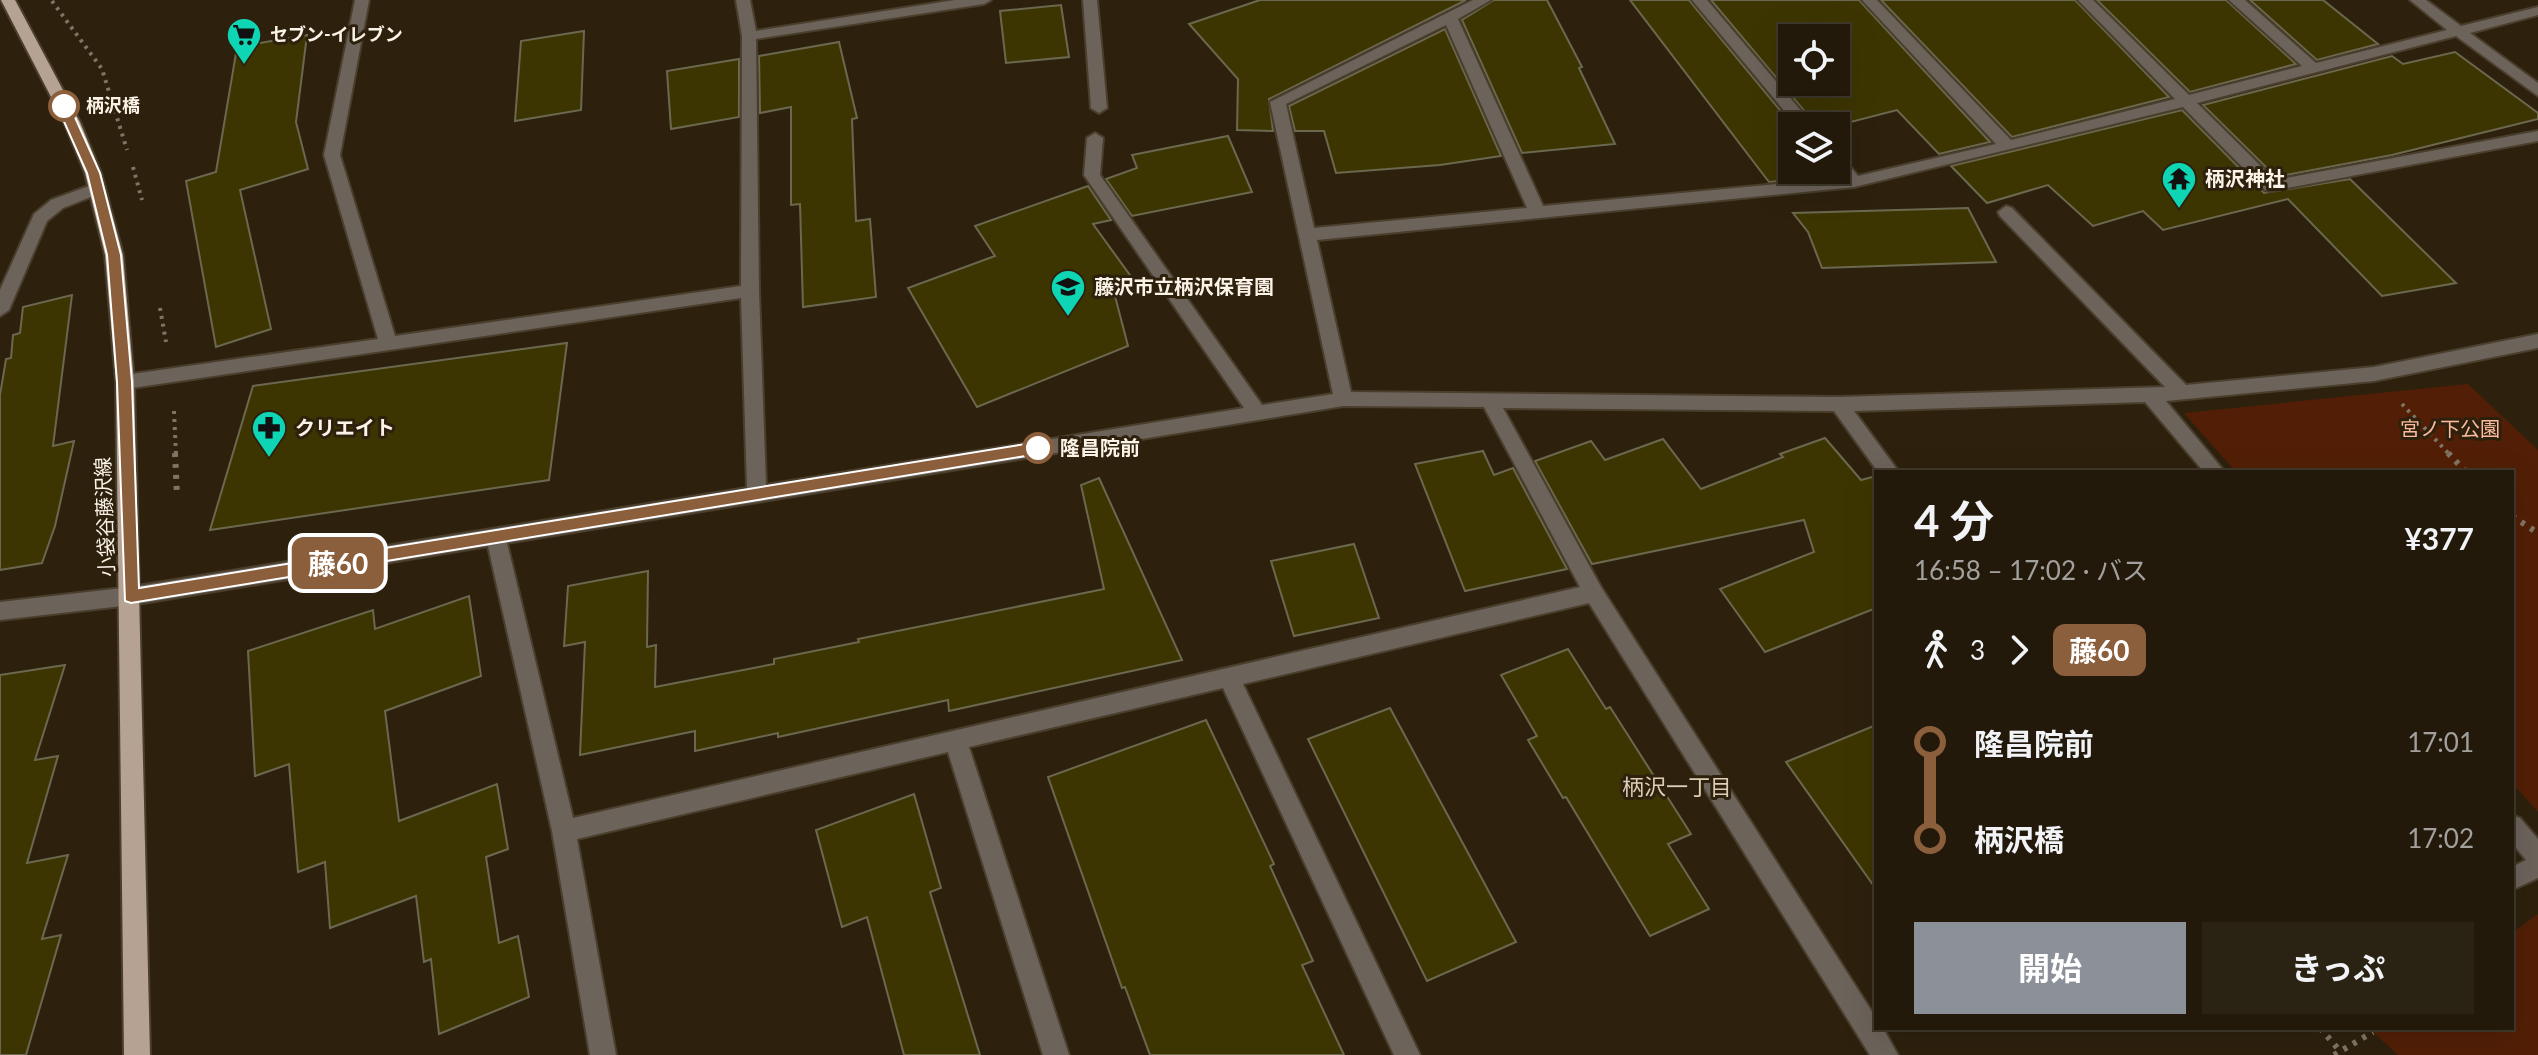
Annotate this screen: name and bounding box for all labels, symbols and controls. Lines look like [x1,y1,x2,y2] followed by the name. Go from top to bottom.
[225,16,263,66] supermarket icon: セブン-イレブン
[270,23,403,45] place label: セブン-イレブン
[1778,24,1850,184] map controls
[1778,24,1850,96] button: locate
[49,91,79,121] marker: 柄沢橋
[86,94,140,116] place label: 柄沢橋
[1778,112,1850,184] button: layers
[2160,160,2198,210] temple icon: 柄沢神社
[2205,166,2285,190] place label: 柄沢神社
[1049,268,1087,318] school or university icon: 藤沢市立柄沢保育園
[1094,274,1274,298] place label: 藤沢市立柄沢保育園
[250,409,288,459] pharmacy icon: クリエイト
[295,415,395,439] place label: クリエイト
[2400,416,2500,440] park label: 宮ノ下公園
[1023,433,1053,463] marker: 隆昌院前
[1060,435,1140,459] place label: 隆昌院前
[90,457,118,577] street label: 小袋谷藤沢線
[1914,494,1994,546] text: 4 分
[2404,520,2474,556] text: ¥377
[292,537,384,589] line badge: 藤60
[308,546,368,580] text: 藤60
[1914,554,2148,586] text: 16:58 – 17:02 · バス
[1914,628,1958,672] icon: walk
[1997,628,2041,672] icon: forward
[2069,633,2130,667] text: 藤60
[1970,634,1985,666] text: 3
[1974,725,2094,761] text: 隆昌院前
[2407,726,2474,758] text: 17:01
[1622,773,1732,800] district label: 柄沢一丁目
[1974,821,2064,857] text: 柄沢橋
[2407,822,2474,854] text: 17:02
[1914,922,2186,1014] button: 開始
[2202,922,2474,1014] button: きっぷ

